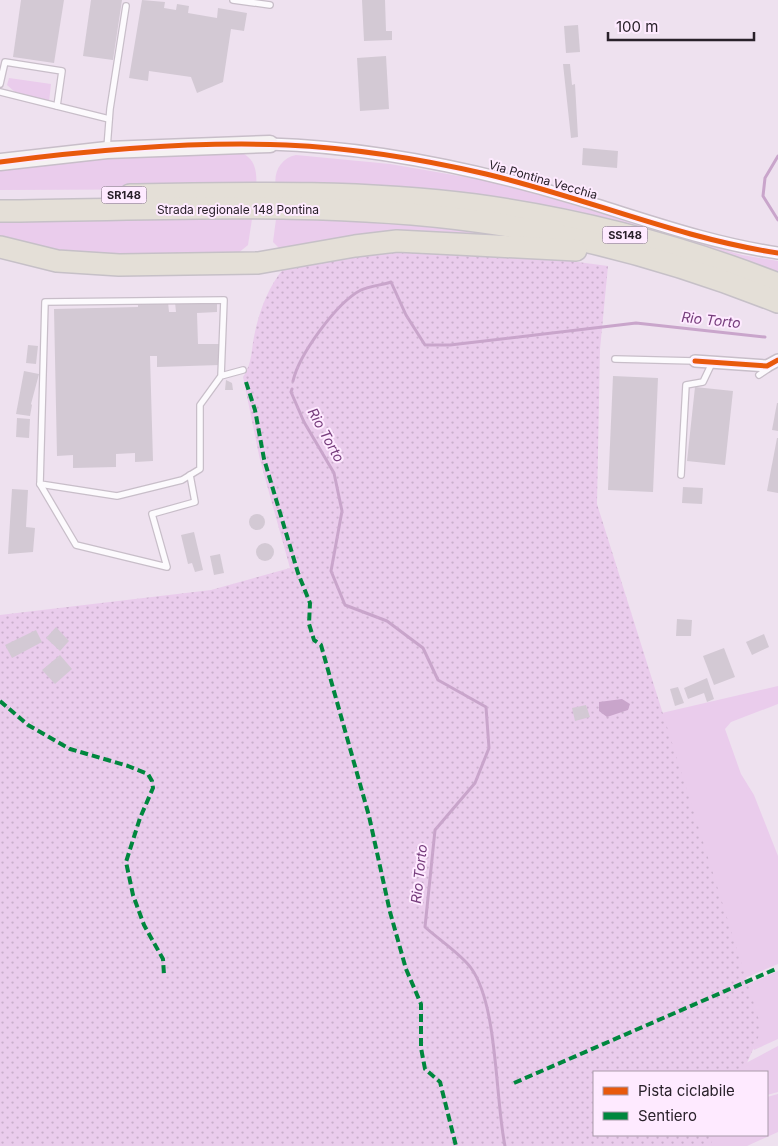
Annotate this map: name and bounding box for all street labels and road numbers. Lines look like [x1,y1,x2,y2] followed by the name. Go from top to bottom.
[487,157,599,202] street label: Via Pontina Vecchia
[102,186,146,204] road number: SR148
[157,202,319,217] street label: Strada regionale 148 Pontina
[602,226,648,244] road number: SS148

